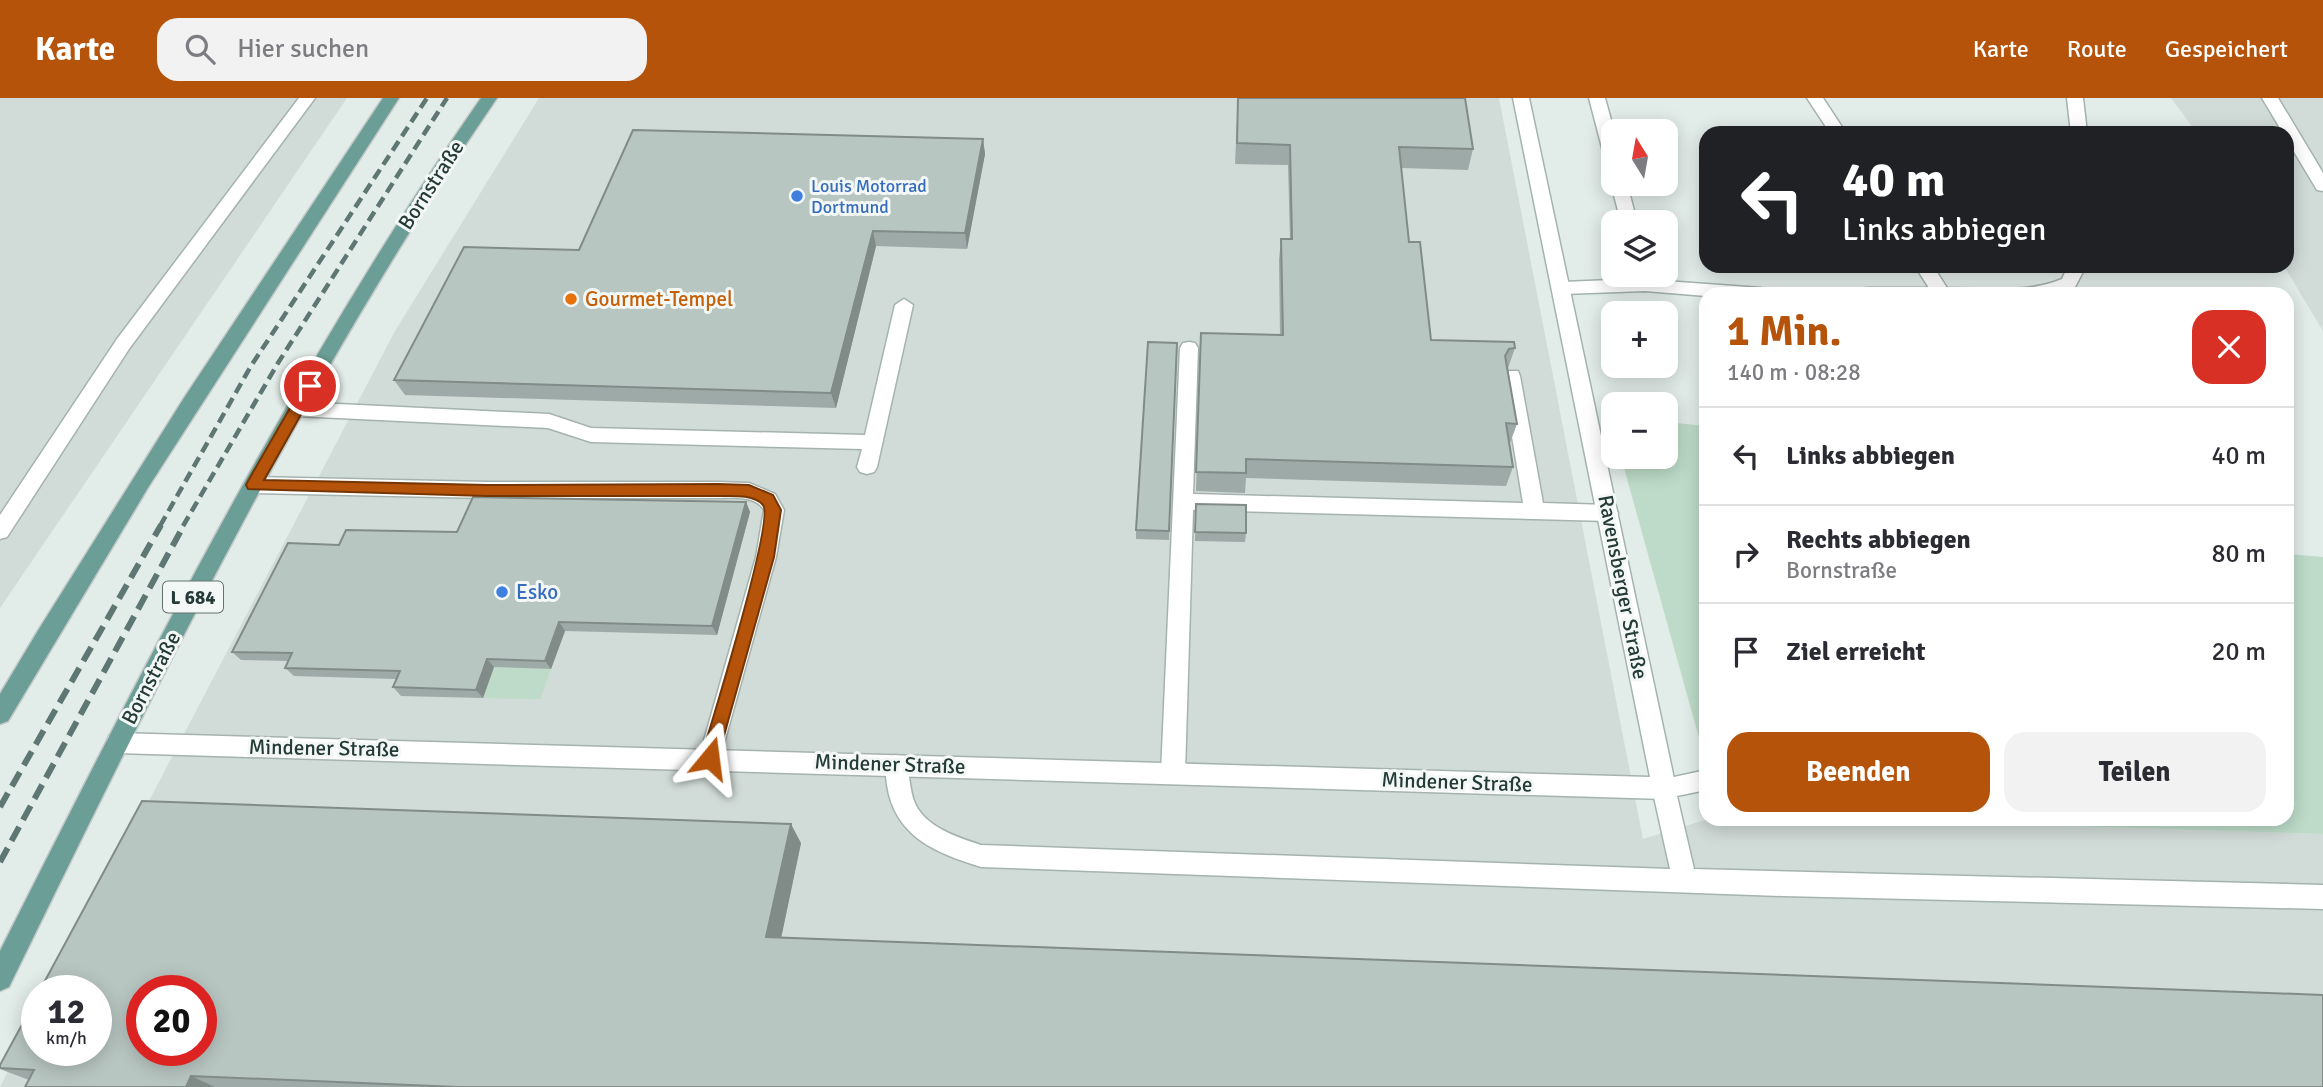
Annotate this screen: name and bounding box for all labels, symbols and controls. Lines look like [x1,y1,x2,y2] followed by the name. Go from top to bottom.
[157,18,647,81] search box
[35,29,115,70] text: Karte
[181,30,219,68] icon: search
[237,33,369,65] text: Hier suchen
[1973,34,2029,64] text: Karte
[2067,34,2127,64] text: Route
[2165,34,2288,64] text: Gespeichert
[1601,119,1678,196] north arrow
[1601,119,1678,469] map controls
[393,135,469,235] street label: Bornstraße
[1842,150,1945,210] text: 40 m
[1727,154,1818,245] icon: left
[811,175,927,218] place label: Louis Motorrad Dortmund
[789,188,805,204] marker: Louis Motorrad Dortmund
[1601,210,1678,287] button: layers
[1842,210,2046,249] text: Links abbiegen
[585,286,733,312] place label: Gourmet-Tempel
[563,291,579,307] marker: Gourmet-Tempel
[1601,301,1678,378] button: +
[1727,306,1841,357] text: 1 Min.
[2192,310,2266,384] button: close
[280,356,340,416] pin
[1727,358,1861,387] text: 140 m · 08:28
[291,367,329,405] icon: arrive
[1601,392,1678,469] button: −
[1727,437,1765,475] icon: left
[1786,440,1955,472] text: Links abbiegen
[2211,440,2266,472] text: 40 m
[1592,493,1654,681] street label: Ravensberger Straße
[1786,524,1971,556] text: Rechts abbiegen
[1727,535,1765,573] icon: right
[2211,538,2266,570] text: 80 m
[1786,556,1897,585] text: Bornstraße
[516,579,558,605] place label: Esko
[163,582,223,612] road number: L 684
[494,584,510,600] marker: Esko
[116,627,186,729] street label: Bornstraße
[1727,633,1765,671] icon: arrive
[1786,636,1926,668] text: Ziel erreicht
[2211,636,2266,668] text: 20 m
[673,721,747,795] position arrow
[1727,732,1990,812] button: Beenden
[2004,732,2266,812] button: Teilen
[248,734,400,762] street label: Mindener Straße
[814,748,966,780] street label: Mindener Straße
[1381,766,1533,798] street label: Mindener Straße
[126,975,217,1066] speed limit sign: 20
[48,990,85,1033] text: 12
[46,1027,87,1049] text: km/h

